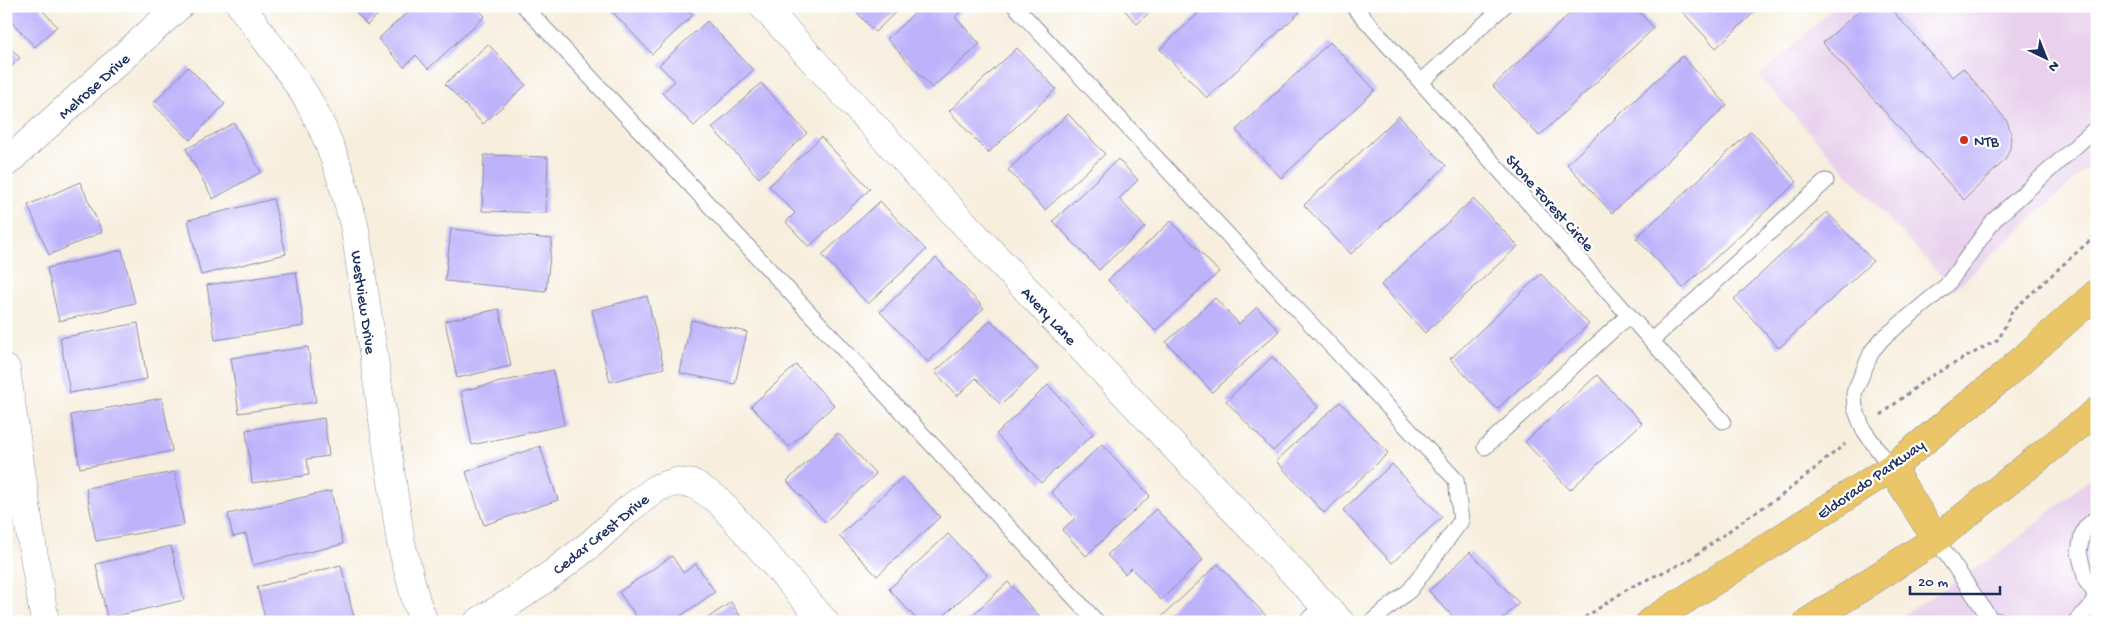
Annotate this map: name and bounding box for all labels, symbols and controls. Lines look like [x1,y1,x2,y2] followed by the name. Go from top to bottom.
[2020,32,2070,82] north arrow
[56,50,136,125] street label: Melrose Drive
[2044,56,2062,75] text: N
[1958,134,1970,146] marker: NTB
[1974,134,2000,153] place label: NTB
[1500,152,1597,257] street label: Stone Forest Circle
[345,250,378,356] street label: Westview Drive
[1016,284,1080,351] street label: Avery Lane
[1815,437,1930,525] street label: Eldorado Parkway
[550,491,655,580] street label: Cedar Crest Drive
[1910,563,2000,595] scale bar
[1918,574,1948,592] text: 20 m

